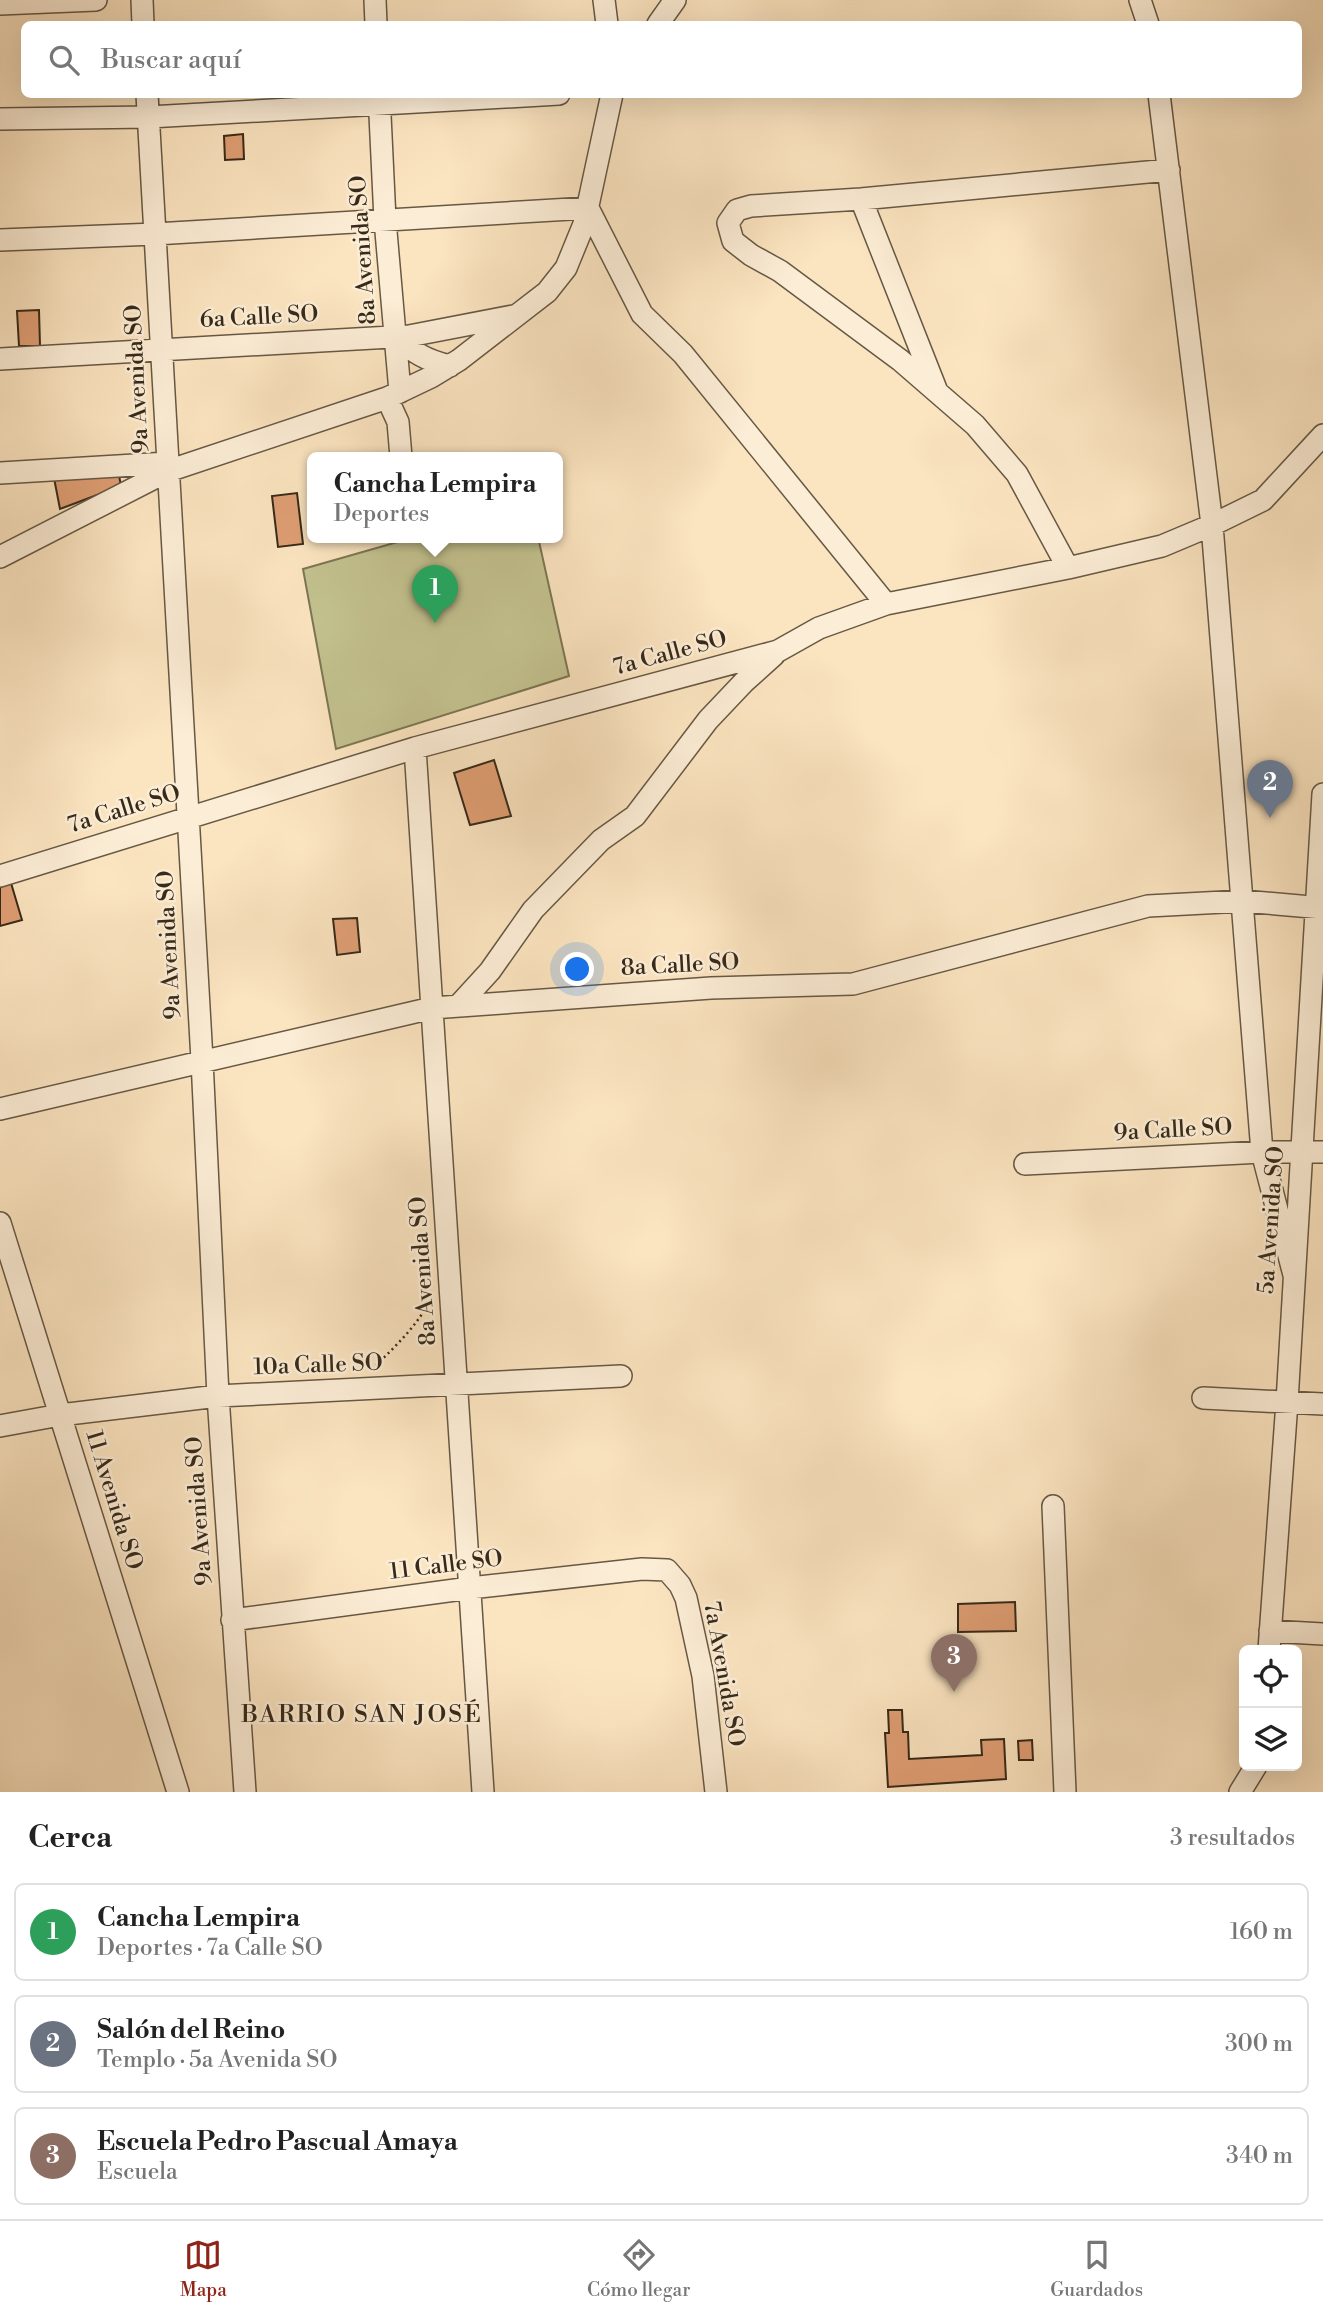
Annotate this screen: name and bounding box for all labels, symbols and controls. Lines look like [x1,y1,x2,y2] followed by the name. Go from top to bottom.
[21,21,1302,98] search box
[45,41,83,79] icon: search
[101,44,241,76] text: Buscar aquí
[344,174,382,326] street label: 8a Avenida SO
[199,300,319,334] street label: 6a Calle SO
[119,304,155,454] street label: 9a Avenida SO
[307,452,563,543] popup
[334,468,536,500] text: Cancha Lempira
[334,500,429,528] text: Deportes
[412,565,458,623] pin: 1
[610,624,730,682] street label: 7a Calle SO
[1247,760,1293,818] pin: 2
[64,779,184,839] street label: 7a Calle SO
[151,870,187,1020] street label: 9a Avenida SO
[620,948,740,982] street label: 8a Calle SO
[560,952,594,986] your location
[1113,1113,1233,1147] street label: 9a Calle SO
[1252,1145,1290,1295] street label: 5a Avenida SO
[404,1195,442,1347] street label: 8a Avenida SO
[253,1349,383,1381] street label: 10a Calle SO
[79,1427,149,1573] street label: 11 Avenida SO
[180,1435,218,1587] street label: 9a Avenida SO
[388,1544,504,1586] street label: 11 Calle SO
[697,1599,751,1749] street label: 7a Avenida SO
[931,1634,977,1692] pin: 3
[1239,1645,1302,1771] map controls
[1239,1645,1302,1708] button: locate
[240,1699,483,1730] district label: BARRIO SAN JOSÉ
[1239,1708,1302,1771] button: layers
[28,1819,112,1857] text: Cerca
[1170,1824,1295,1852] text: 3 resultados
[97,1902,300,1934] text: Cancha Lempira
[47,1918,59,1946] text: 1
[1230,1918,1293,1946] text: 160 m
[97,1934,323,1962] text: Deportes · 7a Calle SO
[97,2014,285,2046] text: Salón del Reino
[46,2030,60,2058] text: 2
[1225,2030,1293,2058] text: 300 m
[97,2046,337,2074] text: Templo · 5a Avenida SO
[97,2126,458,2158] text: Escuela Pedro Pascual Amaya
[46,2142,60,2170] text: 3
[1226,2142,1293,2170] text: 340 m
[97,2158,178,2186] text: Escuela
[180,2236,227,2302] tab: Mapa
[587,2236,690,2302] tab: Cómo llegar
[1050,2236,1143,2302] tab: Guardados

